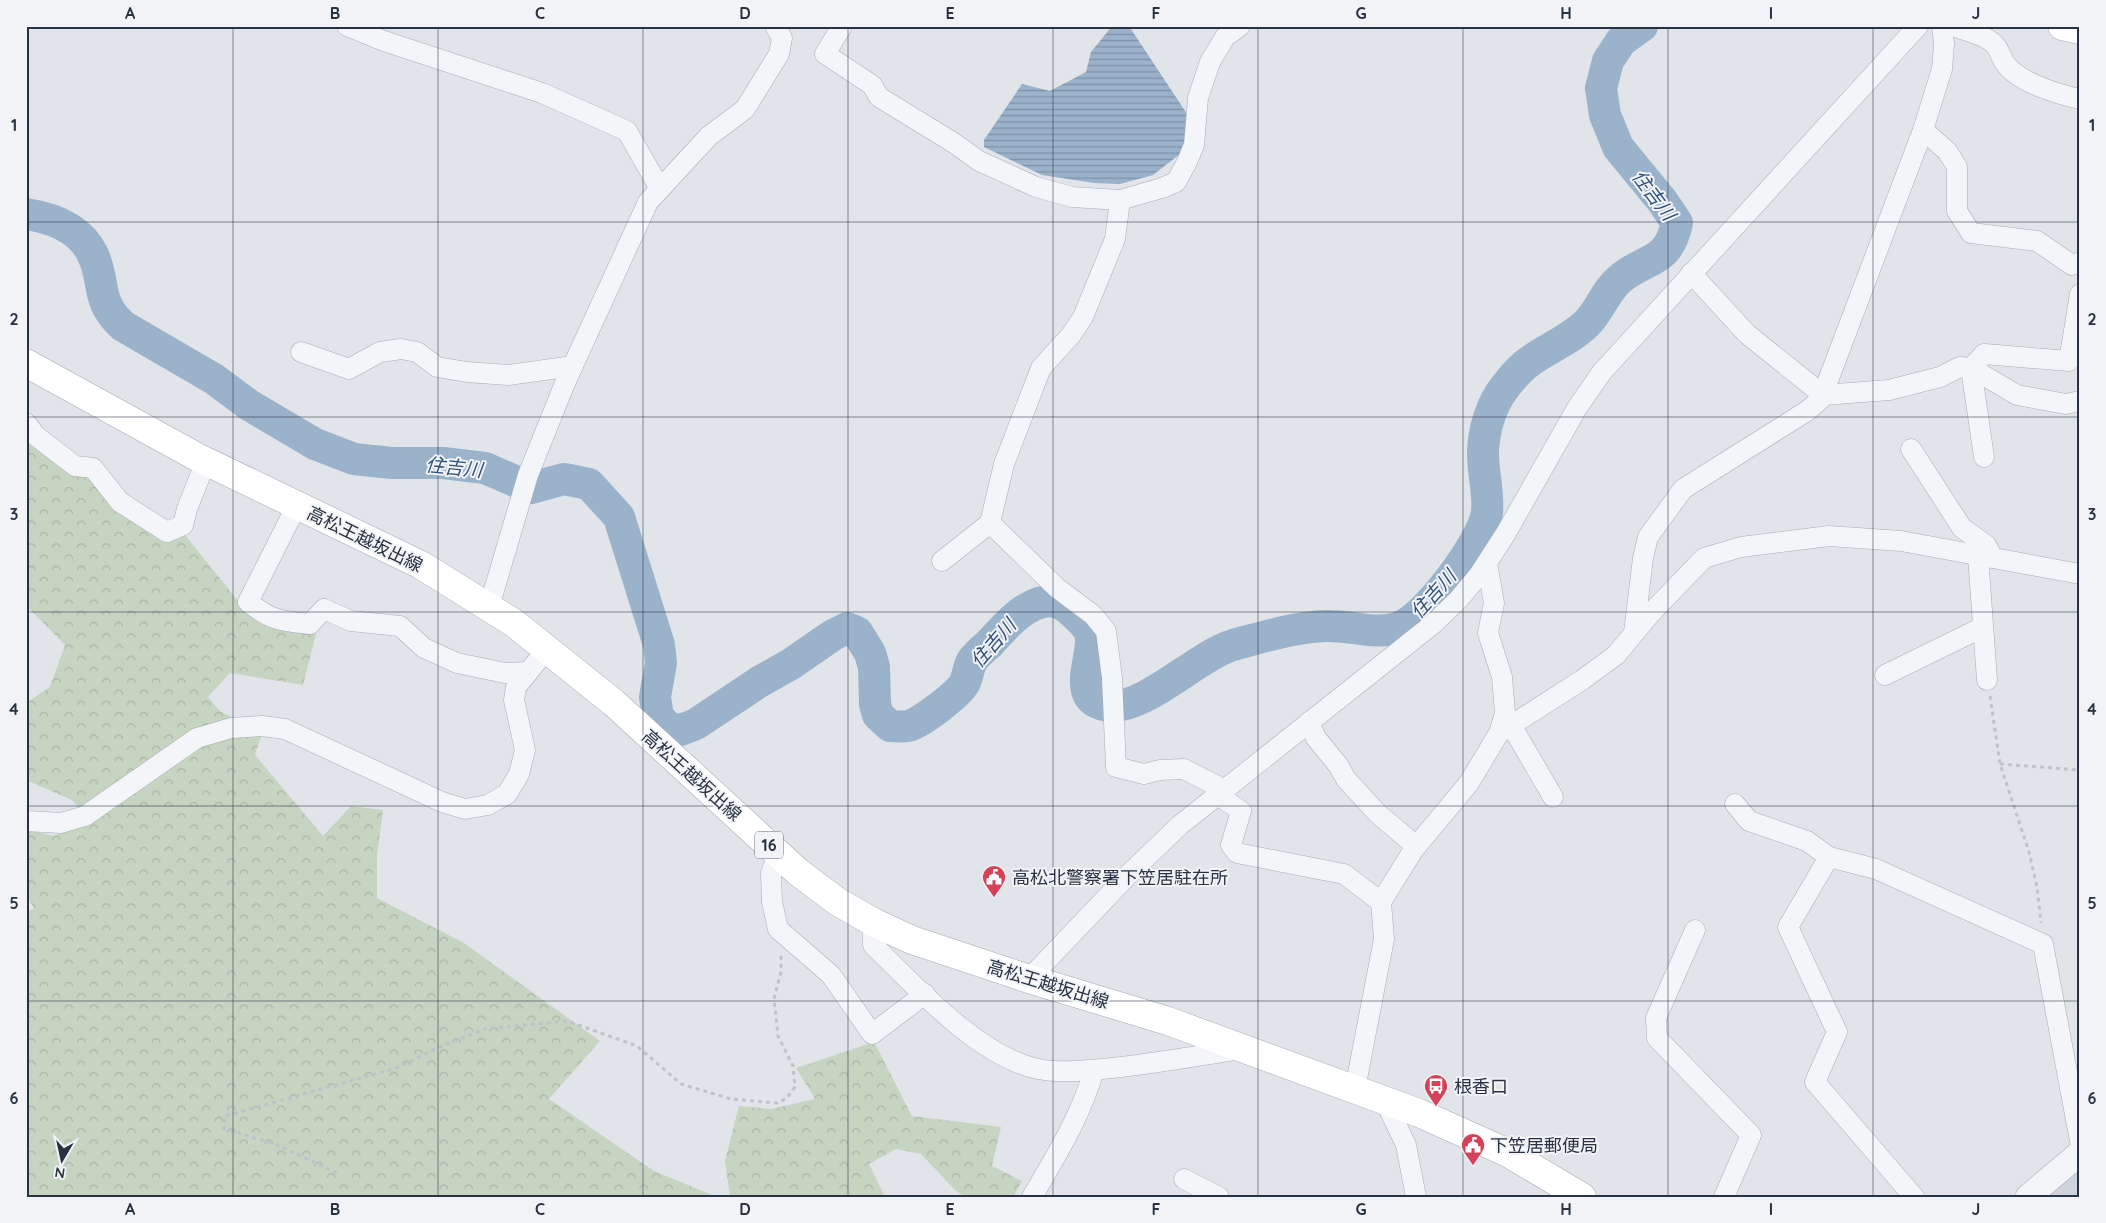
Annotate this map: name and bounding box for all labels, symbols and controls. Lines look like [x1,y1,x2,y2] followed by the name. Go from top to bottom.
[125,3,136,23] text: A
[330,3,340,23] text: B
[535,3,545,23] text: C
[739,3,751,23] text: D
[945,3,955,23] text: E
[1152,3,1161,23] text: F
[1355,3,1367,23] text: G
[1560,3,1572,23] text: H
[1769,3,1773,23] text: I
[1972,3,1980,23] text: J
[11,115,17,135] text: 1
[2089,115,2095,135] text: 1
[1627,165,1682,227] water label: 住吉川
[9,309,19,329] text: 2
[2087,309,2097,329] text: 2
[424,452,486,482] water label: 住吉川
[303,501,427,577] street label: 高松王越坂出線
[10,504,18,524] text: 3
[2088,504,2096,524] text: 3
[1405,563,1462,623] water label: 住吉川
[965,612,1022,672] water label: 住吉川
[9,699,19,719] text: 4
[2087,699,2097,719] text: 4
[637,724,747,826] street label: 高松王越坂出線
[755,832,783,858] road number: 16
[981,864,1007,898] public building icon: 高松北警察署下笠居駐在所
[1012,866,1228,889] place label: 高松北警察署下笠居駐在所
[9,893,19,913] text: 5
[2087,893,2097,913] text: 5
[984,955,1112,1013] street label: 高松王越坂出線
[1423,1073,1449,1107] bus stop icon: 根香口
[1454,1075,1508,1098] place label: 根香口
[10,1088,19,1108] text: 6
[2088,1088,2097,1108] text: 6
[1460,1132,1486,1166] public building icon: 下笠居郵便局
[1490,1134,1598,1157] place label: 下笠居郵便局
[38,1136,88,1186] north arrow
[53,1163,66,1183] text: N
[125,1199,136,1219] text: A
[330,1199,340,1219] text: B
[535,1199,545,1219] text: C
[739,1199,751,1219] text: D
[945,1199,955,1219] text: E
[1152,1199,1161,1219] text: F
[1355,1199,1367,1219] text: G
[1560,1199,1572,1219] text: H
[1769,1199,1773,1219] text: I
[1972,1199,1980,1219] text: J

